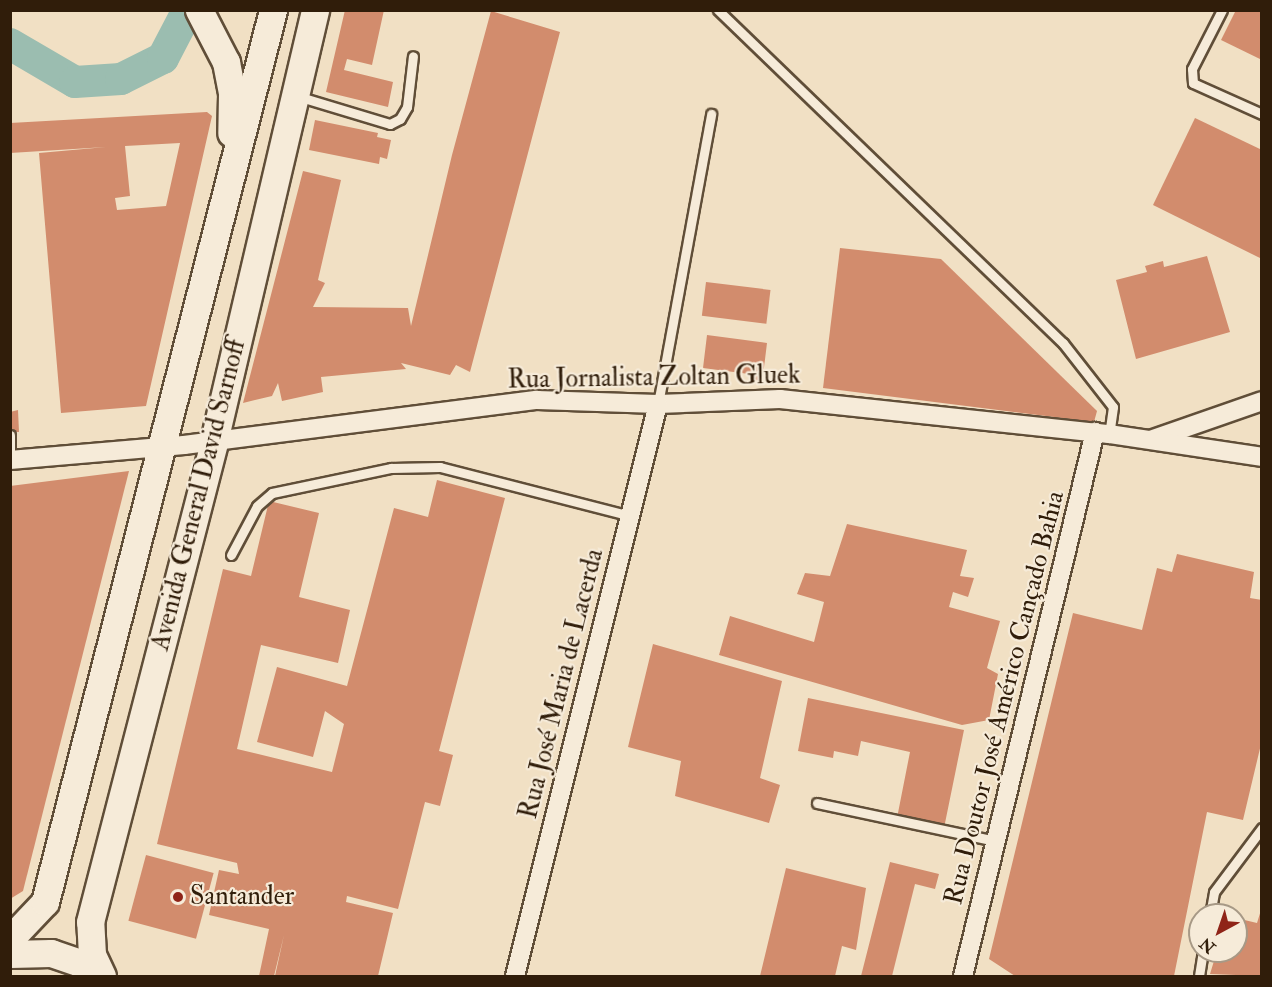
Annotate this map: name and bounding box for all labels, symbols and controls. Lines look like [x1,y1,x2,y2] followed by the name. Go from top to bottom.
[145,336,253,654] street label: Avenida General David Sarnoff
[507,360,801,396] street label: Rua Jornalista Zoltan Gluek
[938,488,1072,908] street label: Rua Doutor José Américo Cançado Bahia
[513,546,611,822] street label: Rua José Maria de Lacerda
[190,881,294,913] place label: Santander
[171,890,185,904] marker: Santander
[1188,903,1248,963] north arrow
[1196,933,1220,958] text: N

